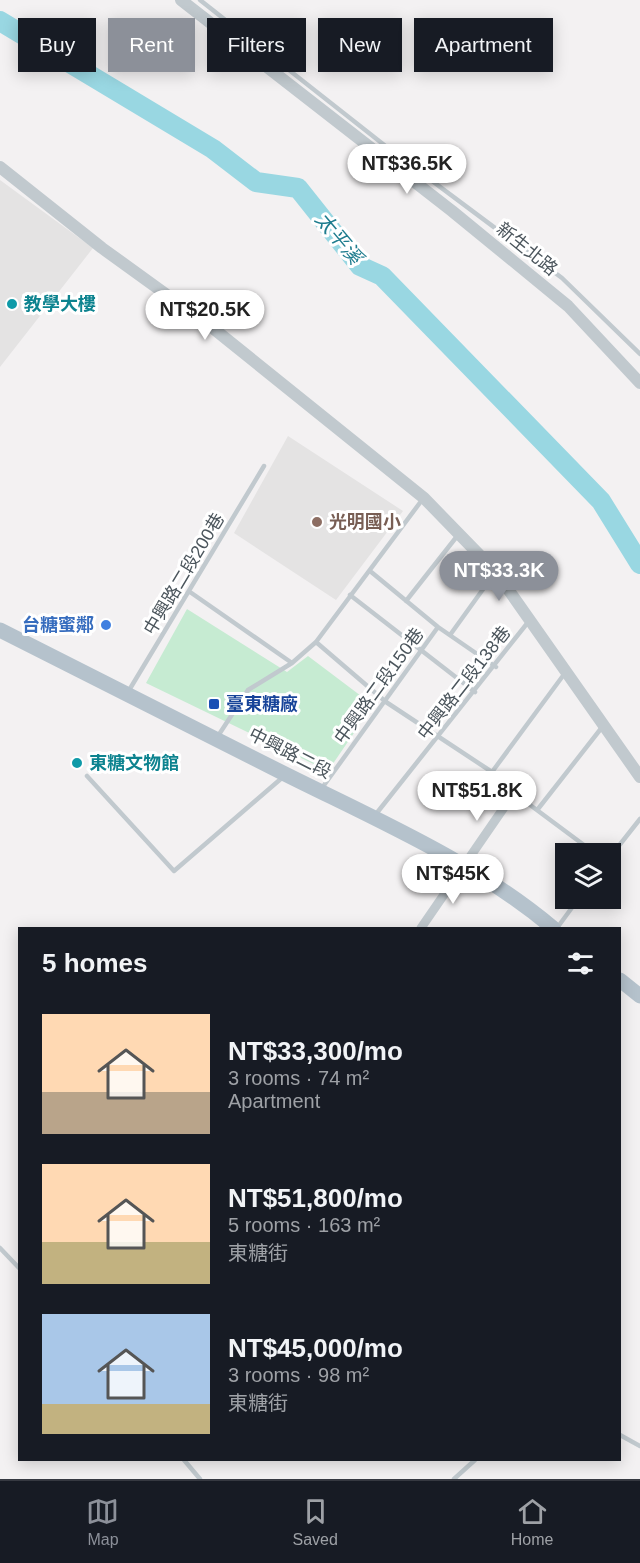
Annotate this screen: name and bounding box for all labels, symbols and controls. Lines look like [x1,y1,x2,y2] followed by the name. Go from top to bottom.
[18,18,96,72] chip: Buy
[108,18,195,72] chip: Rent
[207,18,306,72] chip: Filters
[318,18,402,72] chip: New
[414,18,553,72] chip: Apartment
[345,144,469,195] pin: NT$36.5K
[361,152,453,174] text: NT$36.5K
[311,208,369,270] water label: 太平溪
[493,219,561,279] street label: 新生北路
[143,290,267,341] pin: NT$20.5K
[24,294,96,314] place label: 教學大樓
[5,297,19,311] marker: 教學大樓
[159,298,251,320] text: NT$20.5K
[140,510,228,638] street label: 中興路二段200巷
[329,512,401,532] place label: 光明國小
[310,515,324,529] marker: 光明國小
[437,551,561,602] pin: NT$33.3K
[453,559,545,581] text: NT$33.3K
[22,615,94,635] place label: 台糖蜜鄰
[99,618,113,632] marker: 台糖蜜鄰
[414,622,514,744] street label: 中興路二段138巷
[330,624,428,748] street label: 中興路二段150巷
[226,694,298,714] place label: 臺東糖廠
[207,697,221,711] marker: 臺東糖廠
[245,724,335,782] street label: 中興路二段
[89,753,179,773] place label: 東糖文物館
[70,756,84,770] marker: 東糖文物館
[415,771,539,822] pin: NT$51.8K
[431,779,523,801] text: NT$51.8K
[555,843,621,909] map controls
[555,843,621,909] button: layers
[404,854,502,905] pin: NT$45K
[416,862,490,884] text: NT$45K
[564,947,597,980] icon: filters
[42,948,148,978] text: 5 homes
[228,1036,403,1066] text: NT$33,300/mo
[90,1038,162,1110] icon: home
[228,1067,369,1089] text: 3 rooms · 74 m²
[228,1090,320,1112] text: Apartment
[228,1183,403,1213] text: NT$51,800/mo
[90,1188,162,1260] icon: home
[228,1214,380,1236] text: 5 rooms · 163 m²
[228,1242,288,1264] text: 東糖街
[228,1333,403,1363] text: NT$45,000/mo
[90,1338,162,1410] icon: home
[228,1364,369,1386] text: 3 rooms · 98 m²
[228,1392,288,1414] text: 東糖街
[86,1495,119,1549] tab: Map
[292,1495,338,1549] tab: Saved
[511,1495,553,1549] tab: Home

